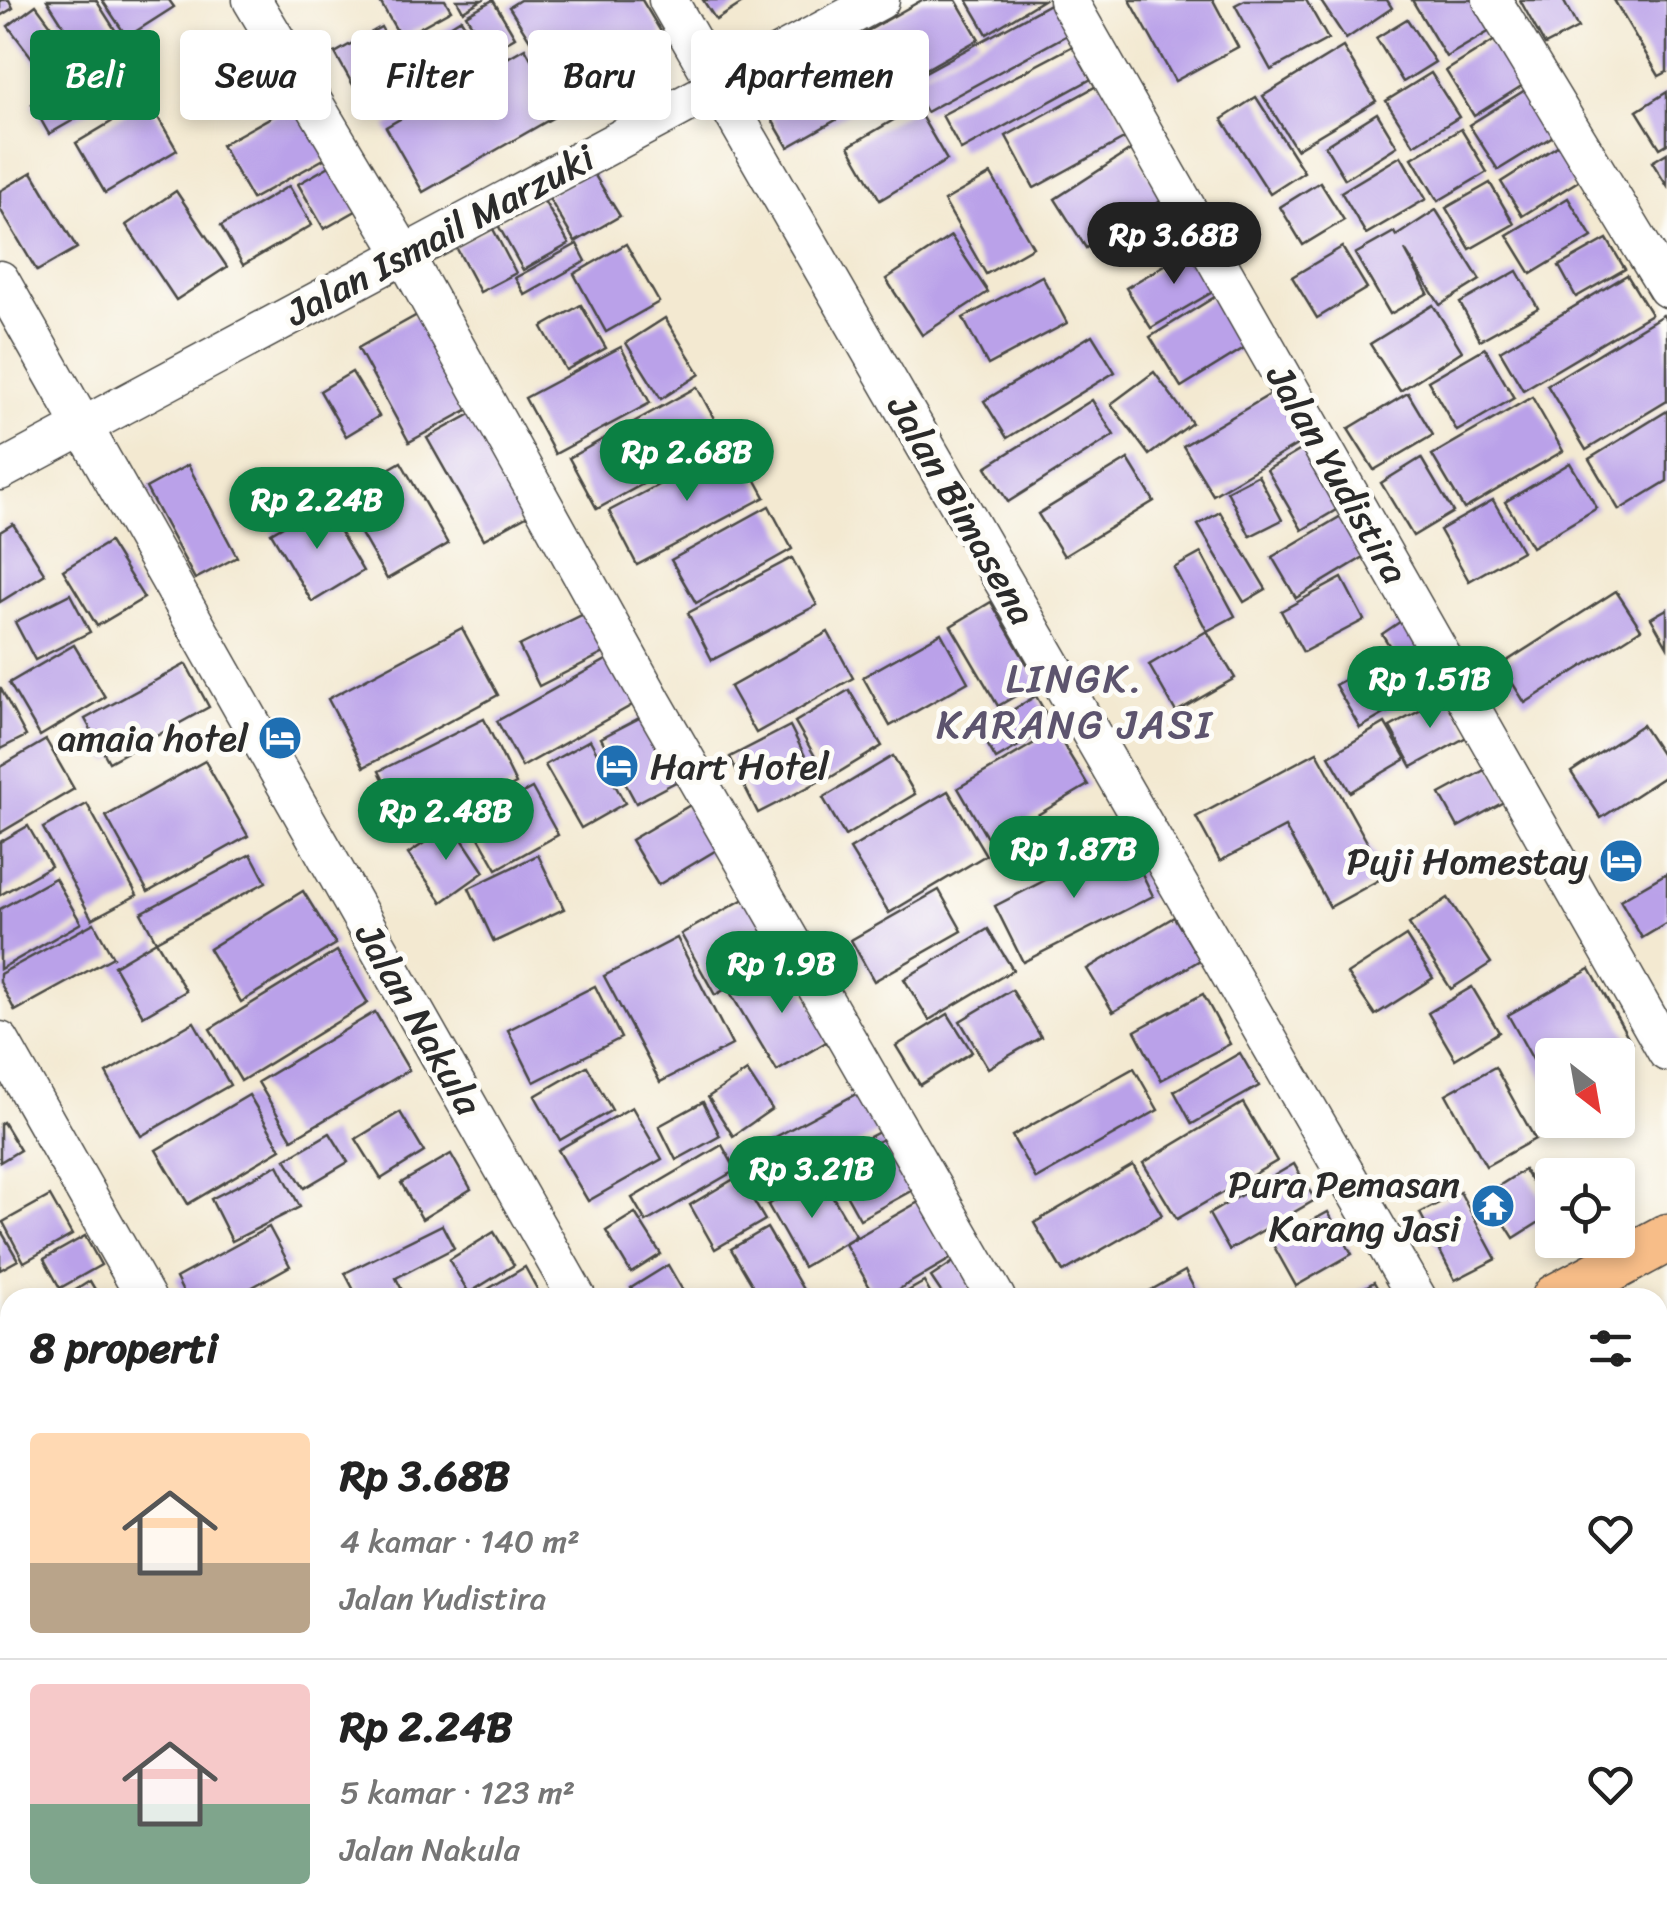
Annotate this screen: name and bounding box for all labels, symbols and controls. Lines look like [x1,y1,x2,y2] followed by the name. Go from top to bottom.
[30,30,160,120] chip: Beli
[180,30,331,120] chip: Sewa
[351,30,508,120] chip: Filter
[528,30,671,120] chip: Baru
[691,30,929,120] chip: Apartemen
[272,125,608,346] street label: Jalan Ismail Marzuki
[1071,202,1277,287] pin: Rp 3.68B
[1109,206,1239,263] text: Rp 3.68B
[1246,350,1428,597] street label: Jalan Yudistira
[867,381,1055,638] street label: Jalan Bimasena
[584,419,790,504] pin: Rp 2.68B
[622,423,752,480] text: Rp 2.68B
[214,467,420,552] pin: Rp 2.24B
[251,471,383,528] text: Rp 2.24B
[936,643,1214,760] district label: LINGK. KARANG JASI
[1327,646,1533,731] pin: Rp 1.51B
[1369,650,1491,707] text: Rp 1.51B
[58,705,249,772] place label: amaia hotel
[257,715,303,761] hotel icon: amaia hotel
[650,733,830,800] place label: Hart Hotel
[594,743,640,789] hotel icon: Hart Hotel
[343,778,549,863] pin: Rp 2.48B
[380,782,512,839] text: Rp 2.48B
[971,816,1177,901] pin: Rp 1.87B
[1011,820,1137,877] text: Rp 1.87B
[1346,828,1588,895] place label: Puji Homestay
[1598,838,1644,884] hotel icon: Puji Homestay
[335,908,501,1129] street label: Jalan Nakula
[690,931,874,1016] pin: Rp 1.9B
[728,935,836,992] text: Rp 1.9B
[1535,1038,1635,1138] north arrow
[1535,1038,1635,1258] map controls
[709,1136,915,1221] pin: Rp 3.21B
[750,1140,874,1197] text: Rp 3.21B
[1228,1151,1462,1262] place label: Pura Pemasan Karang Jasi
[1535,1158,1635,1258] button: locate
[1470,1183,1516,1229] temple icon: Pura Pemasan Karang Jasi
[30,1311,218,1385] text: 8 properti
[1583,1321,1638,1376] icon: filters
[340,1439,510,1513] text: Rp 3.68B
[110,1473,230,1593] icon: home
[1583,1506,1638,1561] icon: heart
[340,1513,580,1570] text: 4 kamar · 140 m²
[340,1570,546,1627] text: Jalan Yudistira
[340,1690,513,1764] text: Rp 2.24B
[110,1724,230,1844] icon: home
[1583,1757,1638,1812] icon: heart
[340,1764,575,1821] text: 5 kamar · 123 m²
[340,1821,520,1878] text: Jalan Nakula

